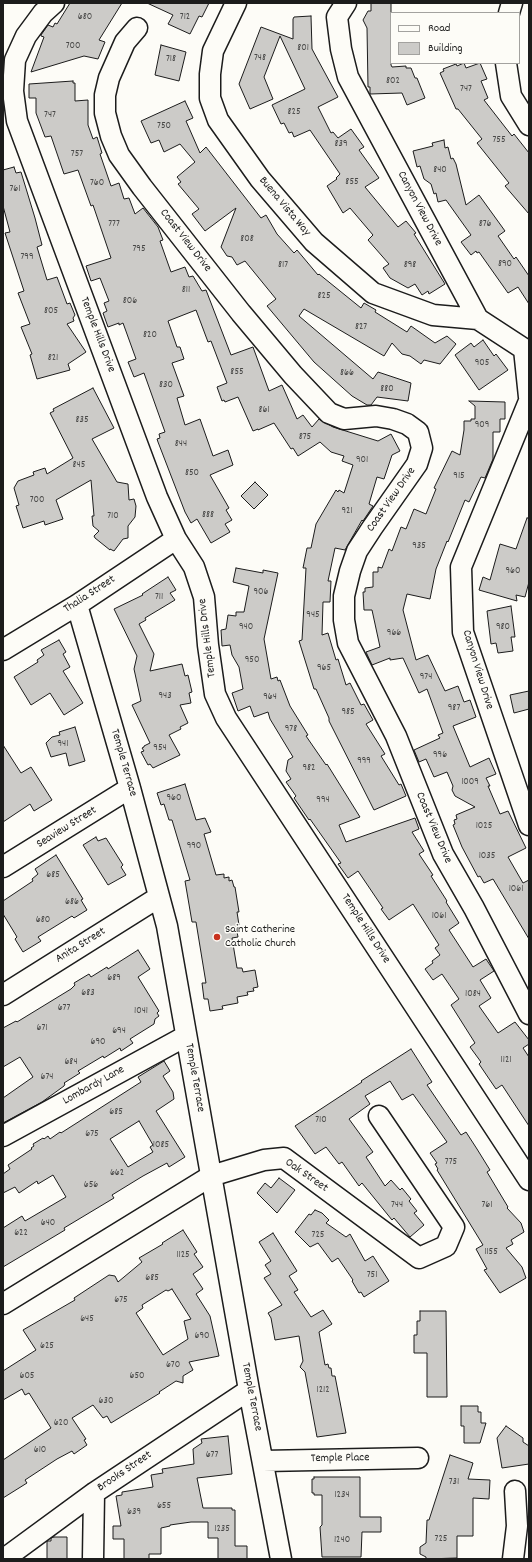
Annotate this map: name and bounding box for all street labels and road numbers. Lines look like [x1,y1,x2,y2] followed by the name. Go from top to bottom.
[393,169,445,249] street label: Canyon View Drive
[255,174,313,240] street label: Buena Vista Way
[156,207,214,275] street label: Coast View Drive
[76,295,118,375] street label: Temple Hills Drive
[364,465,420,535] street label: Coast View Drive
[62,573,118,617] street label: Thalia Street
[196,598,220,678] street label: Temple Hills Drive
[458,628,496,712] street label: Canyon View Drive
[107,728,139,798] street label: Temple Terrace
[412,790,454,866] street label: Coast View Drive
[34,804,100,852] street label: Seaview Street
[337,892,393,966] street label: Temple Hills Drive
[53,925,109,967] street label: Anita Street
[181,1043,207,1113] street label: Temple Terrace
[61,1063,127,1109] street label: Lombardy Lane
[282,1156,330,1196] street label: Oak Street
[237,1362,265,1432] street label: Temple Terrace
[95,1449,155,1495] street label: Brooks Street
[310,1451,370,1467] street label: Temple Place

